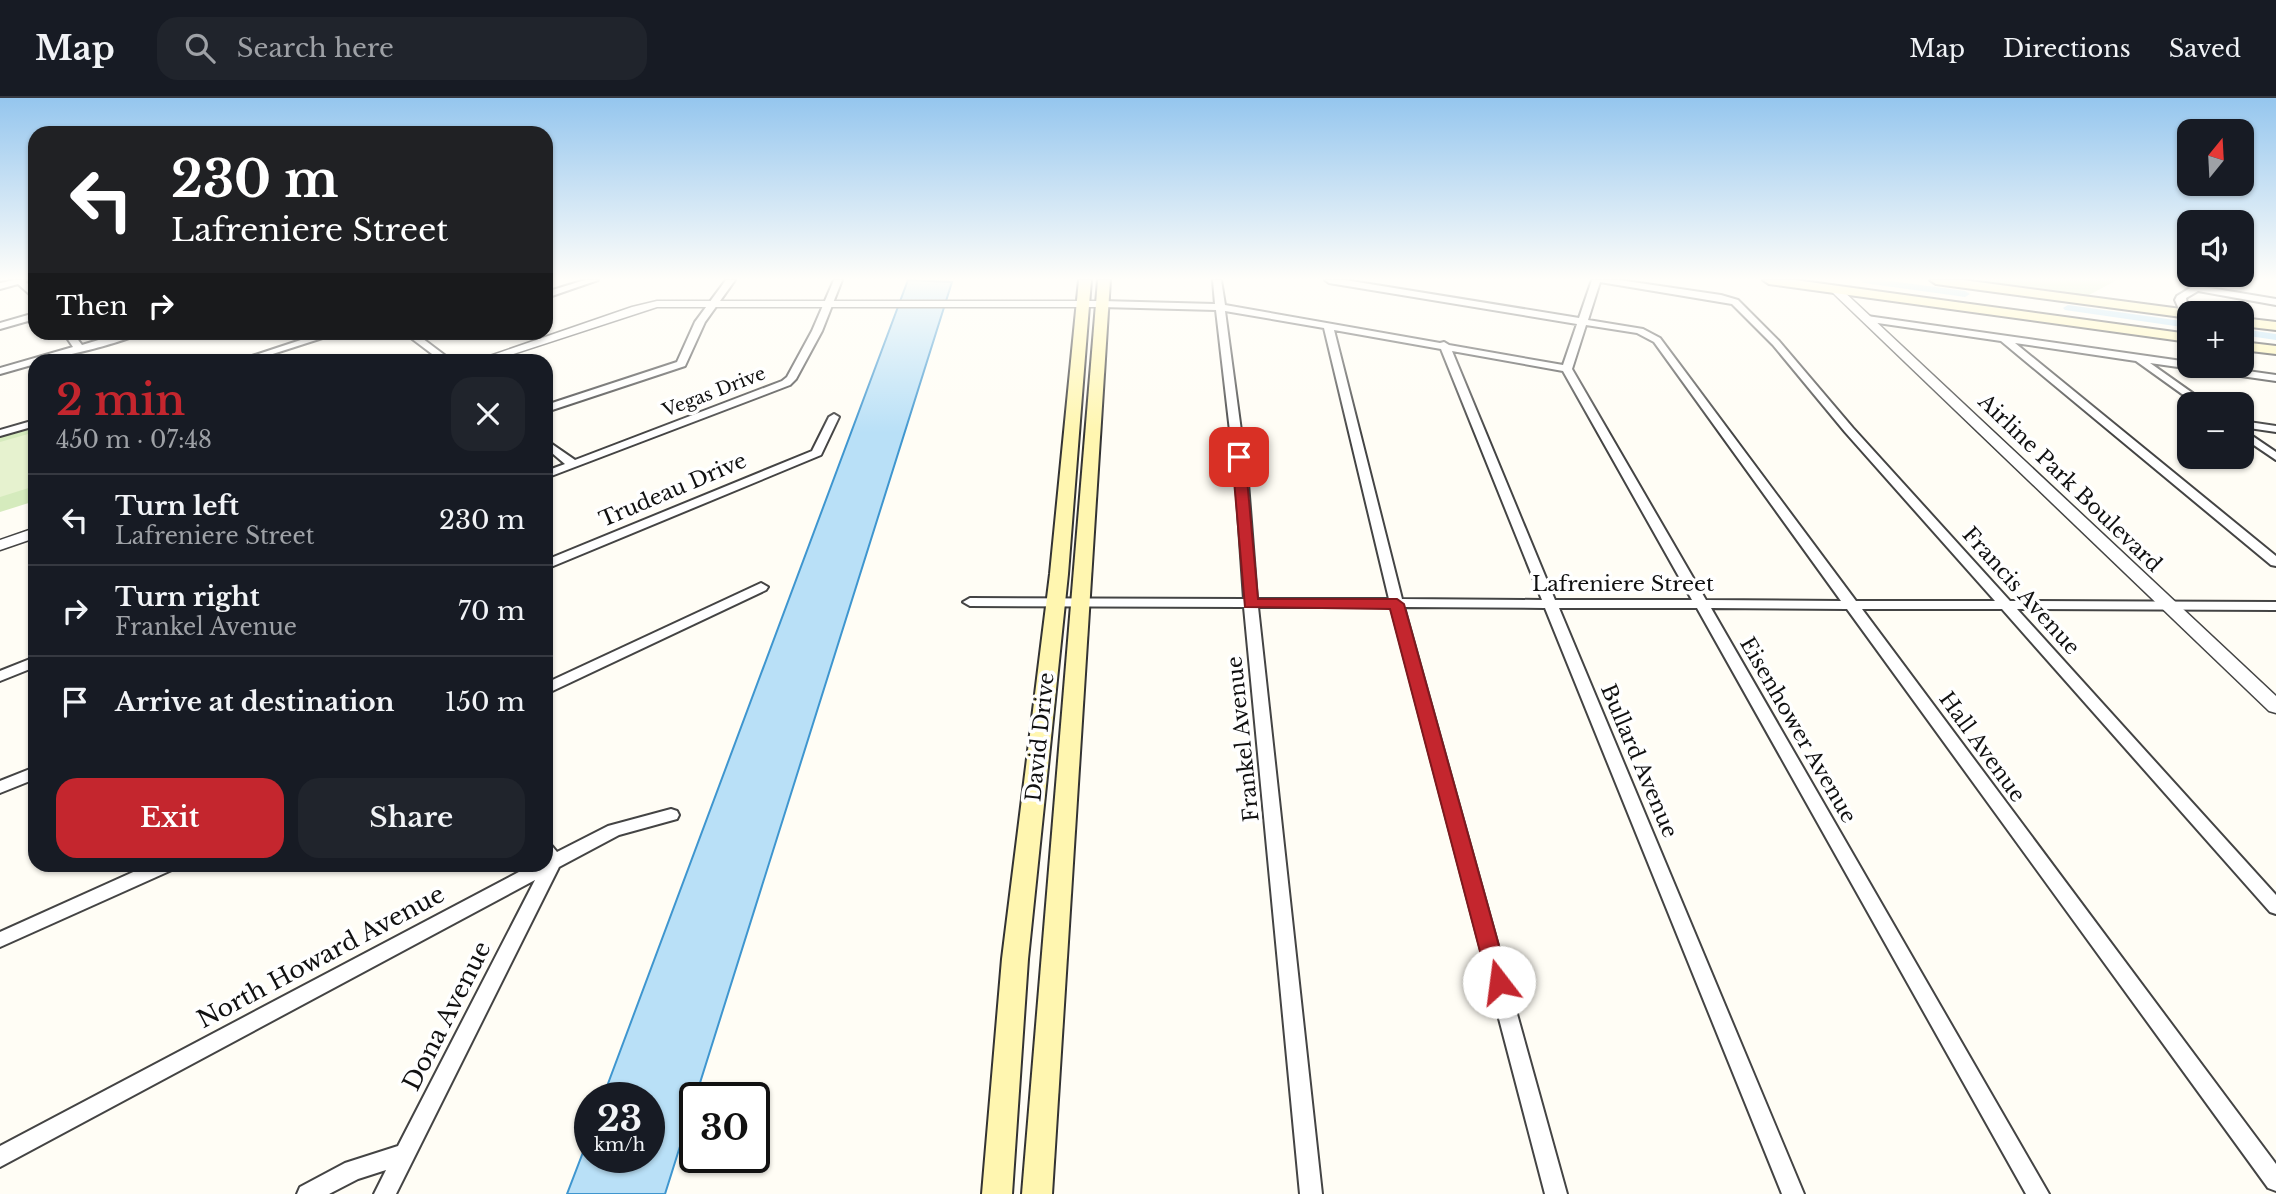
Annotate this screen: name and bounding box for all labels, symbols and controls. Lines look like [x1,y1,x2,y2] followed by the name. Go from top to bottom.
[157,17,647,80] search box
[35,28,115,69] text: Map
[181,29,219,67] icon: search
[237,32,394,64] text: Search here
[1909,34,1965,63] text: Map
[2003,34,2131,63] text: Directions
[2169,34,2241,63] text: Saved
[2177,119,2254,196] north arrow
[2177,119,2254,469] map controls
[171,149,338,210] text: 230 m
[56,154,147,245] icon: left
[171,210,448,250] text: Lafreniere Street
[2177,210,2254,287] button: sound
[142,287,180,325] icon: right
[56,290,128,322] text: Then
[2177,301,2254,378] button: +
[658,362,769,422] street label: Vegas Drive
[56,374,185,426] text: 2 min
[451,377,525,451] button: close
[1972,388,2167,577] street label: Airline Park Boulevard
[2177,392,2254,469] button: −
[56,426,212,454] text: 450 m · 07:48
[1209,427,1269,487] pin
[1220,438,1258,476] icon: arrive
[595,447,751,533] street label: Trudeau Drive
[115,490,239,522] text: Turn left
[56,501,94,539] icon: left
[439,504,525,536] text: 230 m
[115,522,314,550] text: Lafreniere Street
[1957,522,2085,660] street label: Francis Avenue
[1532,571,1714,597] street label: Lafreniere Street
[115,581,260,613] text: Turn right
[56,592,94,630] icon: right
[458,595,525,627] text: 70 m
[115,613,297,641] text: Frankel Avenue
[1734,632,1862,828] street label: Eisenhower Avenue
[1221,655,1265,823] street label: Frankel Avenue
[1020,671,1060,803] street label: David Drive
[1595,680,1683,842] street label: Bullard Avenue
[56,683,94,721] icon: arrive
[115,686,395,718] text: Arrive at destination
[445,686,525,718] text: 150 m
[1933,687,2031,807] street label: Hall Avenue
[56,778,284,858] button: Exit
[298,778,525,858] button: Share
[192,879,449,1034] street label: North Howard Avenue
[396,936,497,1095] street label: Dona Avenue
[1462,945,1536,1019] position arrow
[679,1082,770,1173] speed limit sign: 30
[597,1097,642,1140] text: 23
[594,1134,645,1156] text: km/h

